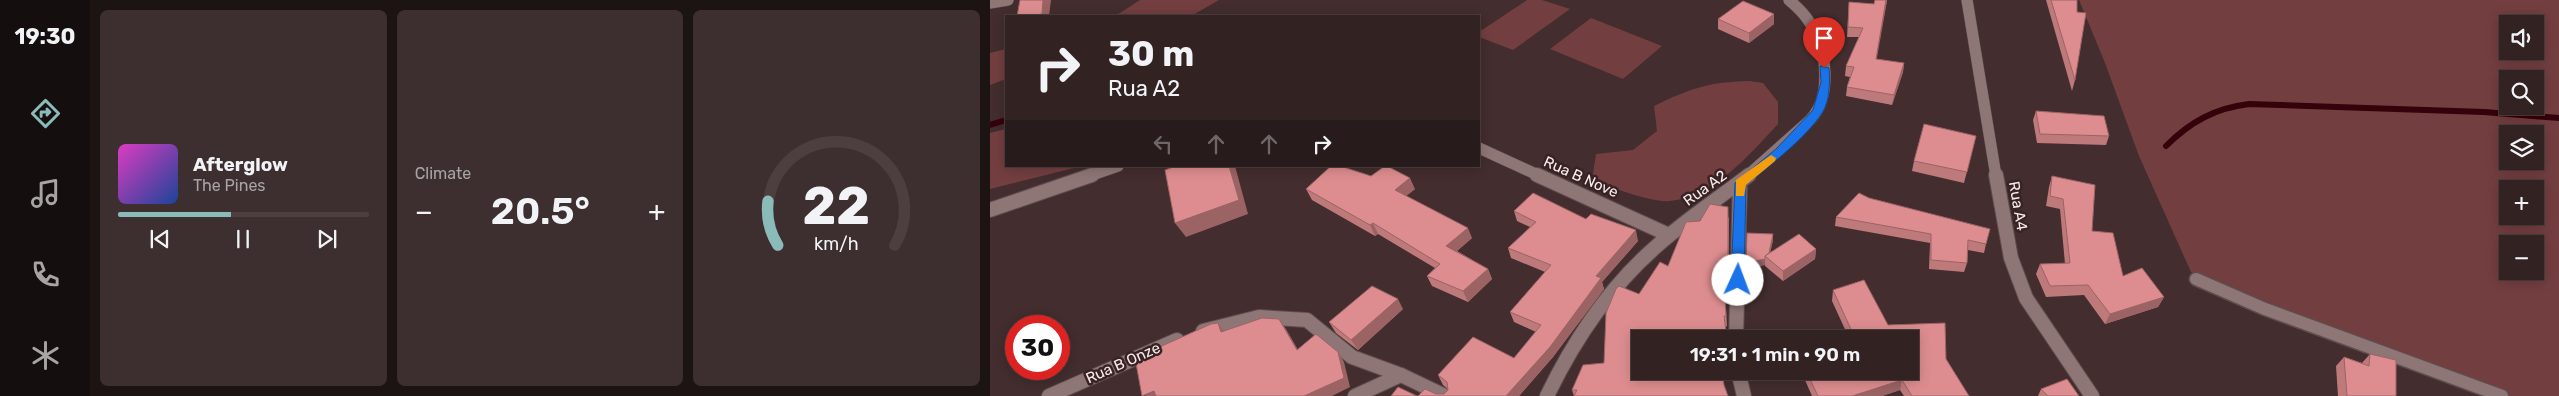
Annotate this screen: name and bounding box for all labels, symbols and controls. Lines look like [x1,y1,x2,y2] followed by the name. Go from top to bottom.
[2499,15,2544,280] map controls
[2499,15,2544,60] button: sound
[1803,17,1845,68] pin
[15,23,75,50] text: 19:30
[1810,24,1838,52] icon: arrive
[1108,33,1194,75] text: 30 m
[1025,35,1090,100] icon: right
[2499,70,2544,115] button: search
[1108,75,1180,102] text: Rua A2
[28,96,63,131] icon: directions
[2499,125,2544,170] button: layers
[1149,130,1177,158] icon: left
[1202,130,1230,158] icon: ahead
[1255,130,1283,158] icon: ahead
[1308,130,1336,158] icon: right
[193,153,288,176] text: Afterglow
[1541,153,1621,201] street label: Rua B Nove
[415,164,471,183] text: Climate
[1680,166,1730,210] street label: Rua A2
[803,175,870,237] text: 22
[28,176,63,211] icon: music
[193,176,266,195] text: The Pines
[2005,180,2031,232] street label: Rua A4
[2499,180,2544,225] button: +
[491,188,590,234] text: 20.5°
[415,195,433,228] text: −
[648,195,665,228] text: +
[146,225,174,253] icon: previous
[229,225,257,253] icon: pause
[313,225,341,253] icon: next
[814,233,859,254] text: km/h
[2499,235,2544,280] button: −
[1711,253,1763,305] position arrow
[28,257,63,292] icon: phone
[1005,315,1070,380] speed limit sign: 30
[28,338,63,373] icon: climate
[1083,339,1163,387] street label: Rua B Onze
[1690,343,1860,366] text: 19:31 · 1 min · 90 m

